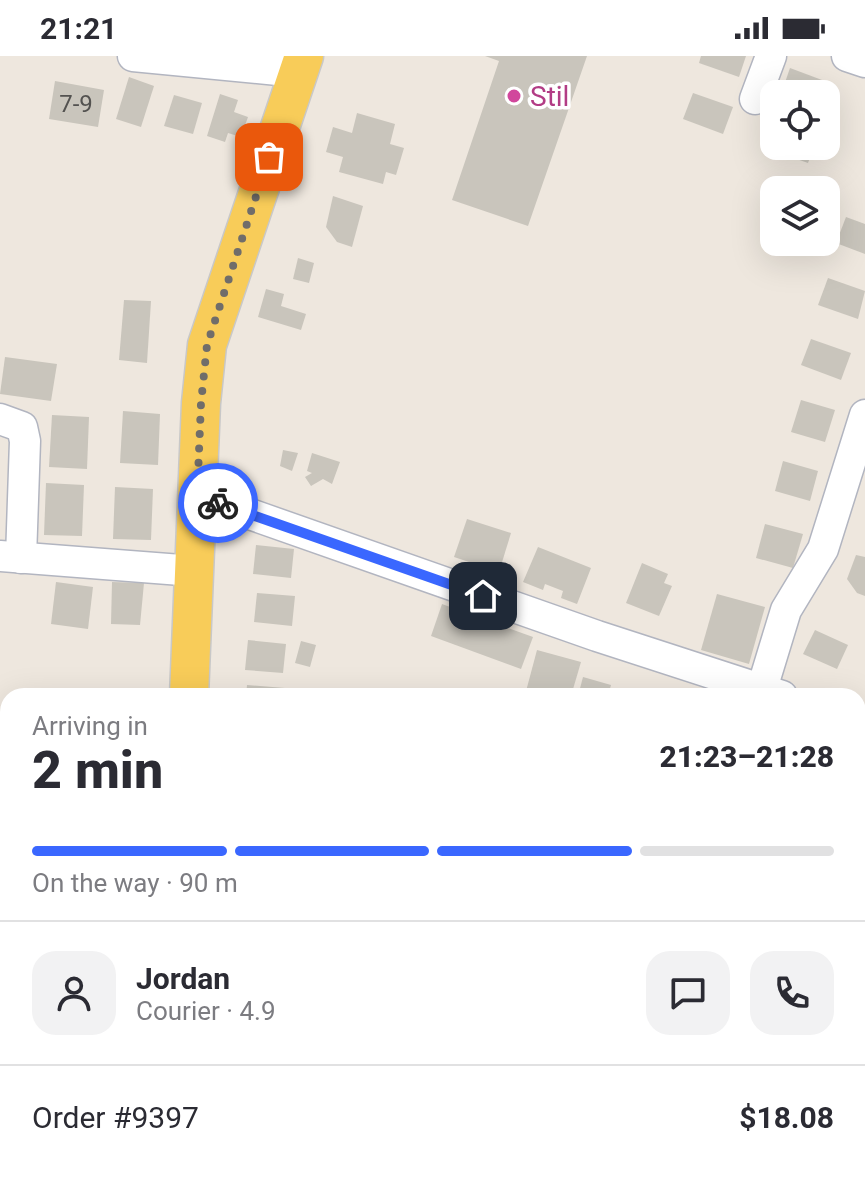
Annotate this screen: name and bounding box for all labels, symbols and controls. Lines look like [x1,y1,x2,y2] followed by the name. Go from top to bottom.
[40,11,117,46] text: 21:21
[530,80,569,113] place label: Stil
[760,80,840,256] map controls
[760,80,840,160] button: locate
[505,87,523,105] marker: Stil
[59,90,93,118] house number: 7-9
[235,123,303,191] pin
[247,135,291,179] icon: bag
[760,176,840,256] button: layers
[178,463,258,543] courier
[196,481,240,525] icon: bike
[449,562,517,630] pin
[461,574,505,618] icon: home
[32,711,148,741] text: Arriving in
[659,739,834,774] text: 21:23–21:28
[32,740,163,801] text: 2 min
[32,868,238,898] text: On the way · 90 m
[32,951,116,1035] button: person
[646,951,730,1035] button: chat
[750,951,834,1035] button: phone
[136,961,230,996] text: Jordan
[136,996,276,1026] text: Courier · 4.9
[32,1100,199,1135] text: Order #9397
[739,1100,834,1135] text: $18.08

